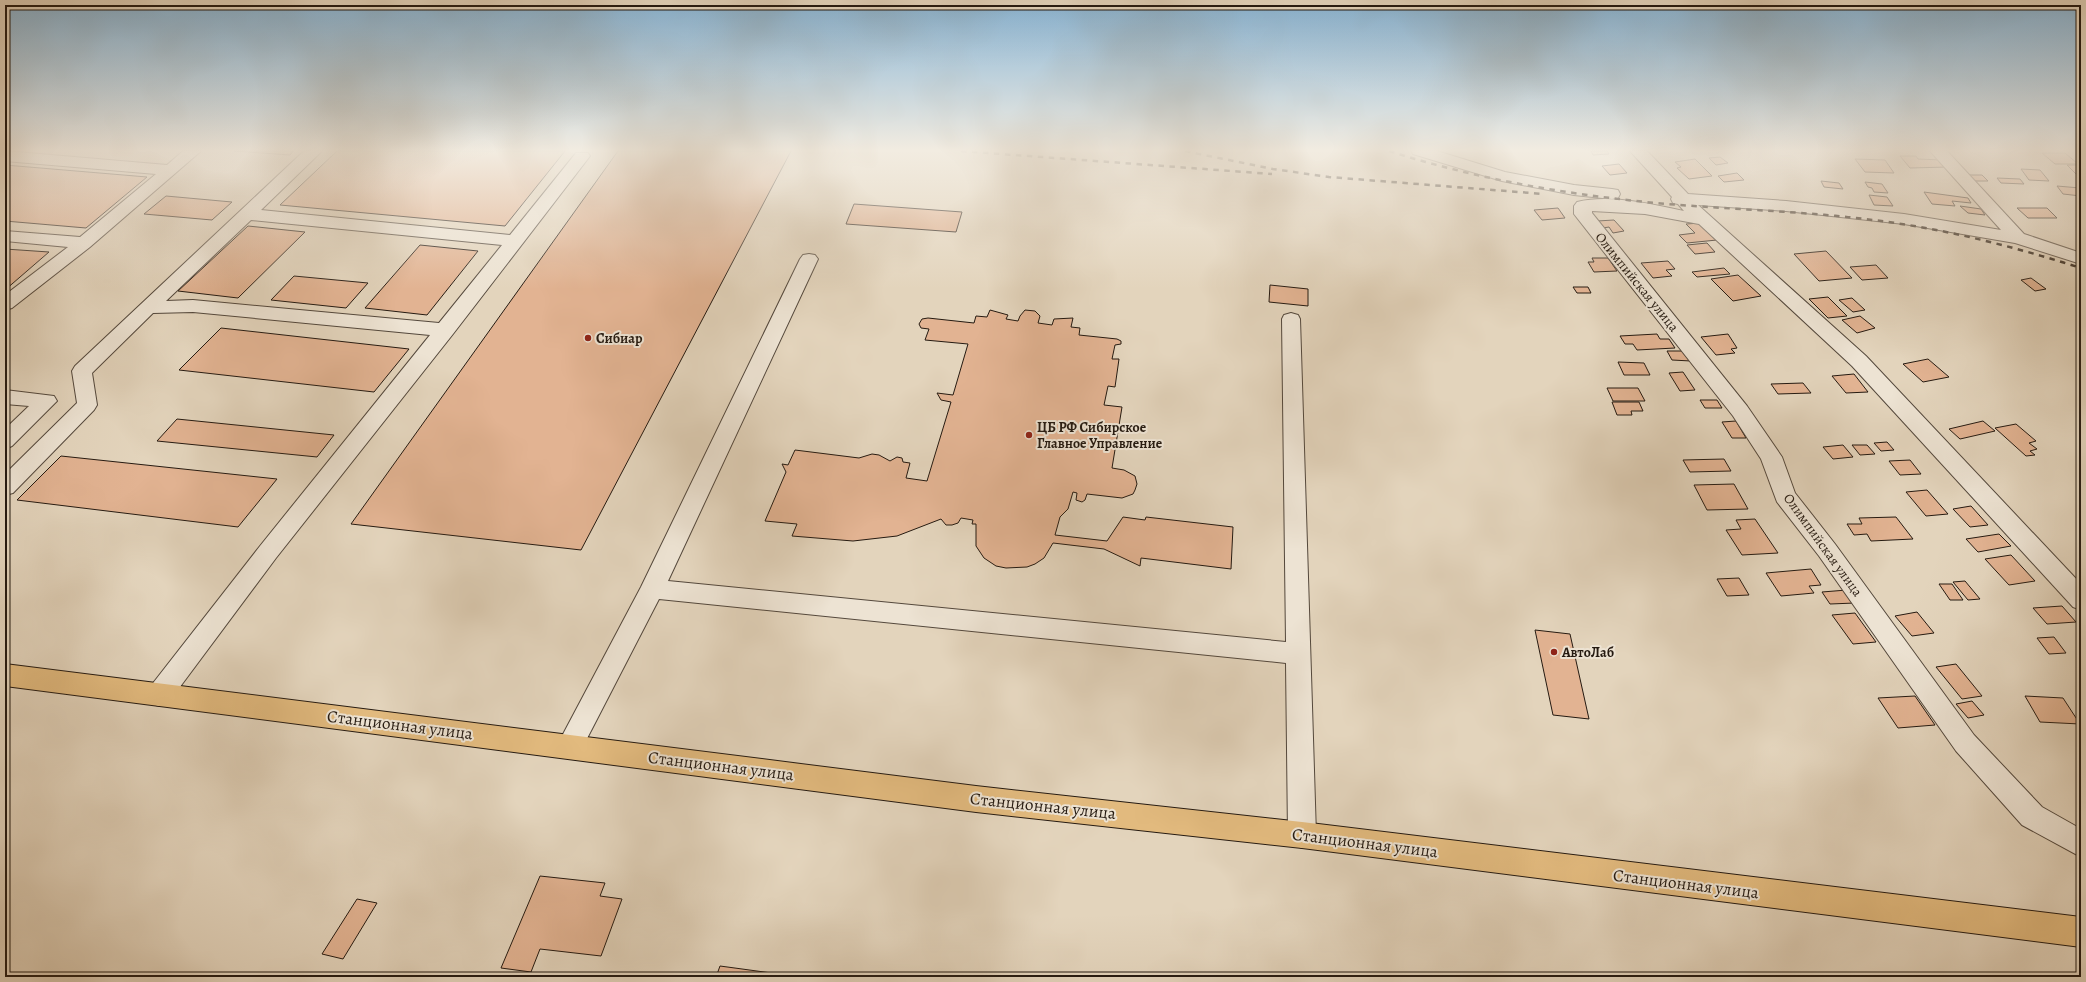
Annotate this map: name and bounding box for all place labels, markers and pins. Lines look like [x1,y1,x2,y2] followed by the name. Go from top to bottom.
[596,329,643,348] place label: Сибиар
[583,333,593,343] marker: Сибиар
[1037,418,1163,453] place label: ЦБ РФ Сибирское Главное Управление
[1024,430,1034,440] marker: ЦБ РФ Сибирское Главное Управление
[1561,643,1614,662] place label: АвтоЛаб
[1549,647,1559,657] marker: АвтоЛаб

